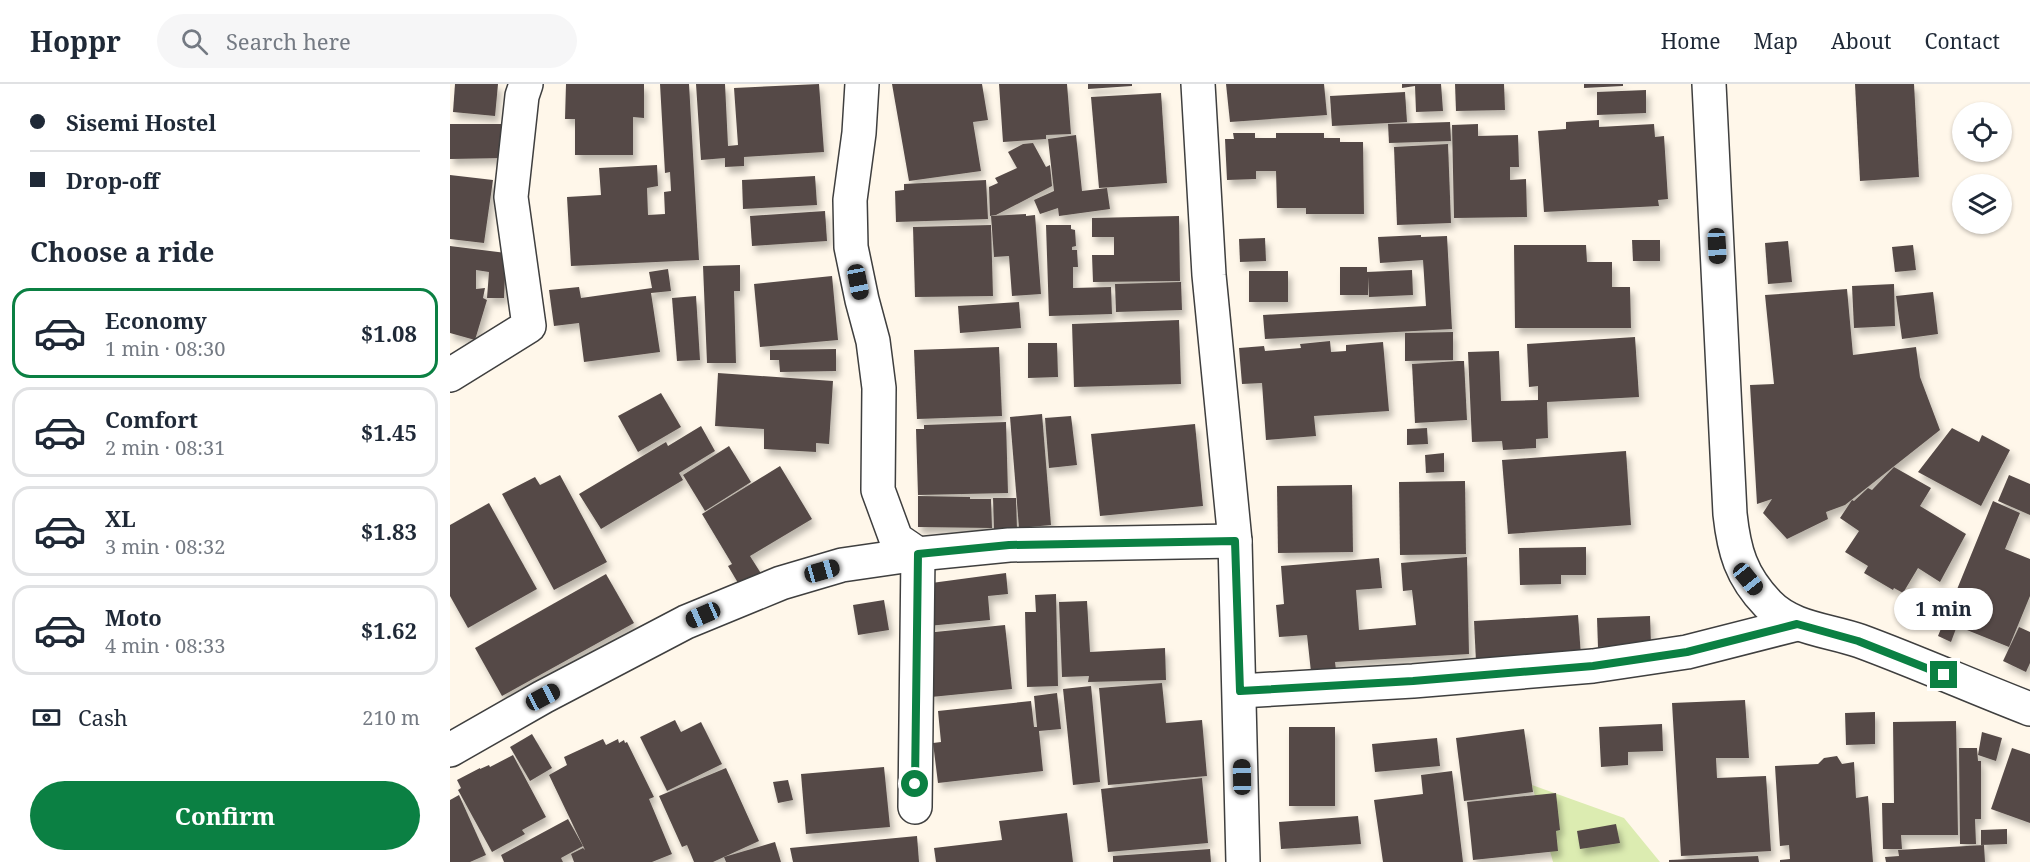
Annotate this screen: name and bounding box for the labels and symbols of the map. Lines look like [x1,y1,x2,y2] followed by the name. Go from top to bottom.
[1707,228,1727,264] car
[846,263,870,301] car
[802,557,842,585] car
[1730,559,1766,599] car
[1894,588,1994,630] callout: 1 min
[683,599,723,631] car
[1930,661,1957,688] route end
[523,681,563,713] car
[1233,759,1251,795] car
[901,770,928,797] route start

